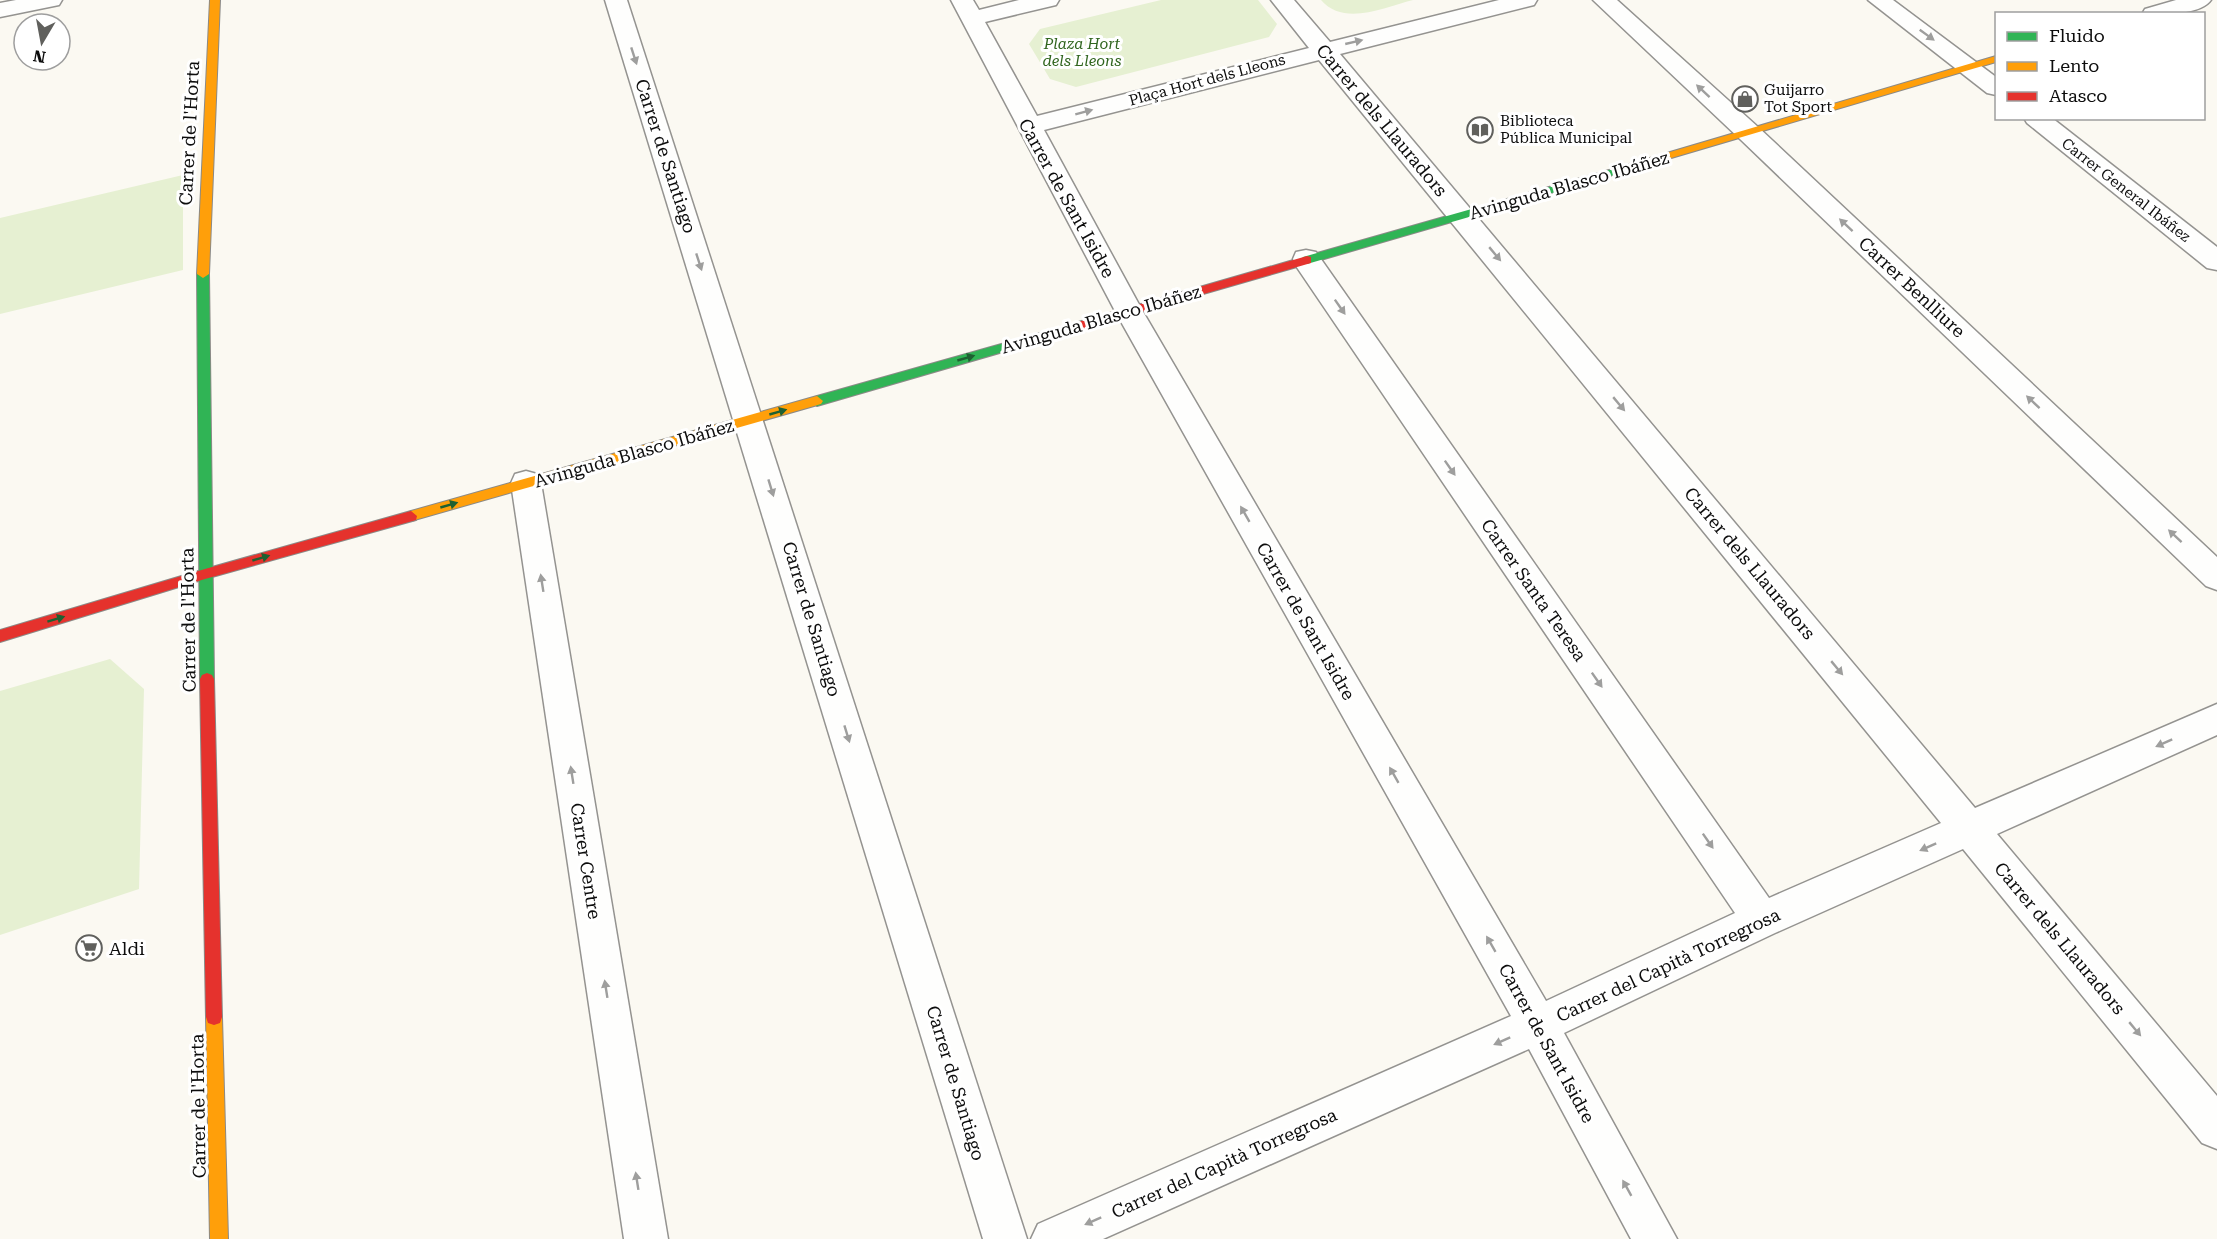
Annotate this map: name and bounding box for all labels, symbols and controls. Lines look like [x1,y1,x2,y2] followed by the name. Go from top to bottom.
[12,12,72,72] north arrow
[1995,12,2205,120] legend
[2049,25,2105,46] text: Fluido
[1918,29,1934,41] one-way arrow
[1042,35,1122,70] park label: Plaza Hort dels Lleons
[1345,37,1364,47] one-way arrow
[1312,40,1452,200] street label: Carrer dels Llauradors
[32,46,47,67] text: N
[630,47,639,65] one-way arrow
[1127,50,1287,110] street label: Plaça Hort dels Lleons
[2049,55,2099,76] text: Lento
[175,60,203,206] street label: Carrer de l'Horta
[631,76,701,236] street label: Carrer de Santiago
[1764,81,1832,116] place label: Guijarro Tot Sport
[1696,84,1711,98] one-way arrow
[1730,84,1760,114] shop icon: Guijarro Tot Sport
[2049,85,2107,106] text: Atasco
[1075,106,1093,116] one-way arrow
[1500,112,1633,147] place label: Biblioteca Pública Municipal
[1014,115,1120,281] street label: Carrer de Sant Isidre
[1465,115,1495,145] library icon: Biblioteca Pública Municipal
[2058,134,2194,246] street label: Carrer General Ibáñez
[1467,146,1672,224] street label: Avinguda Blasco Ibáñez
[1838,218,1853,232] one-way arrow
[1854,232,1970,342] street label: Carrer Benlliure
[1488,246,1501,262] one-way arrow
[695,253,704,271] one-way arrow
[999,280,1204,358] street label: Avinguda Blasco Ibáñez
[1334,299,1346,315] one-way arrow
[957,353,975,362] one-way arrow
[1612,396,1625,412] one-way arrow
[2026,396,2041,409] one-way arrow
[769,407,787,416] one-way arrow
[532,414,737,492] street label: Avinguda Blasco Ibáñez
[1444,460,1455,476] one-way arrow
[767,479,776,497] one-way arrow
[1680,483,1820,643] street label: Carrer dels Llauradors
[440,500,458,509] one-way arrow
[1241,506,1251,523] one-way arrow
[1477,515,1591,665] street label: Carrer Santa Teresa
[2168,530,2182,544] one-way arrow
[1252,538,1360,704] street label: Carrer de Sant Isidre
[778,539,846,699] street label: Carrer de Santiago
[176,547,200,693] street label: Carrer de l'Horta
[252,553,270,562] one-way arrow
[537,573,546,592] one-way arrow
[47,614,65,623] one-way arrow
[1830,660,1843,676] one-way arrow
[1591,672,1603,688] one-way arrow
[843,725,853,743] one-way arrow
[2154,738,2172,748] one-way arrow
[568,766,577,785] one-way arrow
[1389,767,1400,783] one-way arrow
[566,801,606,921] street label: Carrer Centre
[1702,832,1714,848] one-way arrow
[1919,843,1936,852] one-way arrow
[1990,858,2130,1018] street label: Carrer dels Llauradors
[1553,904,1784,1026] street label: Carrer del Capità Torregrosa
[74,933,104,963] supermarket icon: Aldi
[1486,936,1497,952] one-way arrow
[109,938,145,959] place label: Aldi
[1494,960,1600,1126] street label: Carrer de Sant Isidre
[602,979,611,998] one-way arrow
[922,1003,990,1163] street label: Carrer de Santiago
[2128,1021,2141,1036] one-way arrow
[186,1033,210,1179] street label: Carrer de l'Horta
[1492,1036,1510,1046] one-way arrow
[1108,1104,1340,1222] street label: Carrer del Capità Torregrosa
[633,1172,642,1191] one-way arrow
[1622,1179,1632,1196] one-way arrow
[1084,1217,1101,1226] one-way arrow

